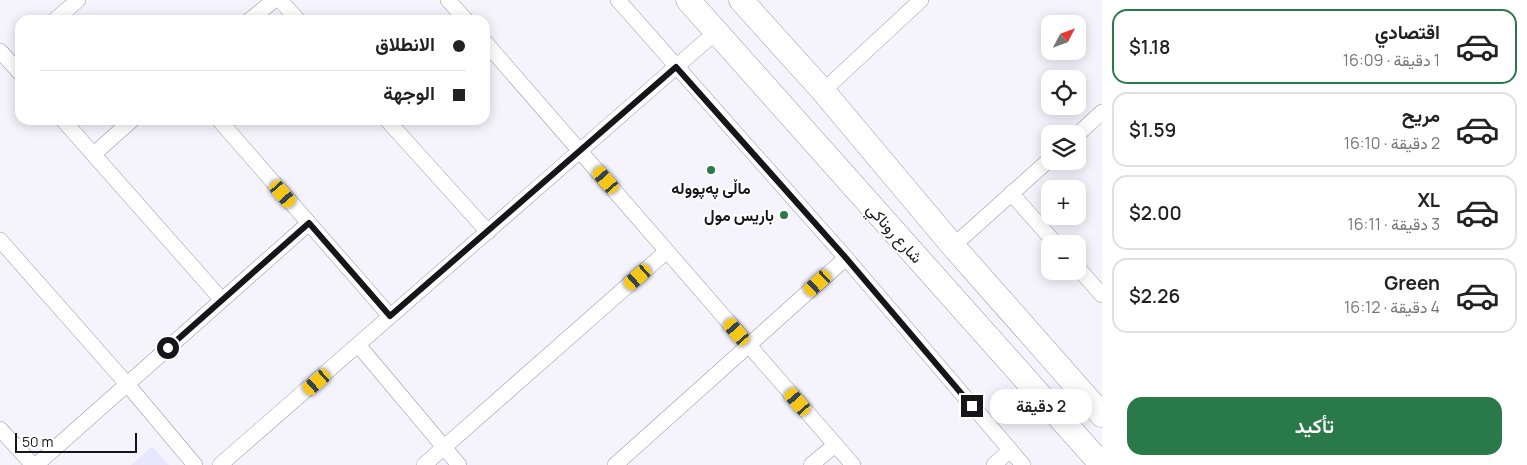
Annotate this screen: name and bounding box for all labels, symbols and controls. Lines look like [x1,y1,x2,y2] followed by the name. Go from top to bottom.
[1041,15,1086,60] north arrow
[1041,15,1086,280] map controls
[1375,19,1440,45] text: اقتصادي
[1455,24,1500,69] icon: car
[375,31,435,57] text: الانطلاق
[1129,34,1171,60] text: $1.18
[1343,49,1440,71] text: 1 دقيقة · 16:09
[1041,70,1086,115] button: locate
[383,80,435,106] text: الوجهة
[1402,102,1440,128] text: مريح
[1455,107,1500,152] icon: car
[1129,117,1176,143] text: $1.59
[1041,125,1086,170] button: layers
[1344,132,1440,154] text: 2 دقيقة · 16:10
[590,164,621,196] car
[705,164,717,176] marker: ماڵی پەپوولە
[671,177,751,200] place label: ماڵی پەپوولە
[267,178,298,210] car
[1041,180,1086,225] button: +
[1417,187,1440,213] text: XL
[1455,190,1500,235] icon: car
[860,198,928,270] street label: شارع روناكي
[1129,200,1182,226] text: $2.00
[704,204,774,226] place label: باريس مول
[778,209,790,221] marker: باريس مول
[1347,213,1440,235] text: 3 دقيقة · 16:11
[1041,235,1086,280] button: −
[621,261,654,293] car
[801,267,834,299] car
[1384,270,1440,296] text: Green
[1455,273,1500,318] icon: car
[1129,283,1180,309] text: $2.26
[1344,296,1440,318] text: 4 دقيقة · 16:12
[721,316,752,348] car
[157,337,179,359] route start
[300,366,333,398] car
[782,386,813,418] car
[990,388,1092,424] callout: 2 دقيقة
[961,395,983,417] route end
[1016,395,1066,417] text: 2 دقيقة
[1127,397,1502,455] button: تأكيد
[15,430,138,453] scale bar
[22,432,53,451] text: 50 m

